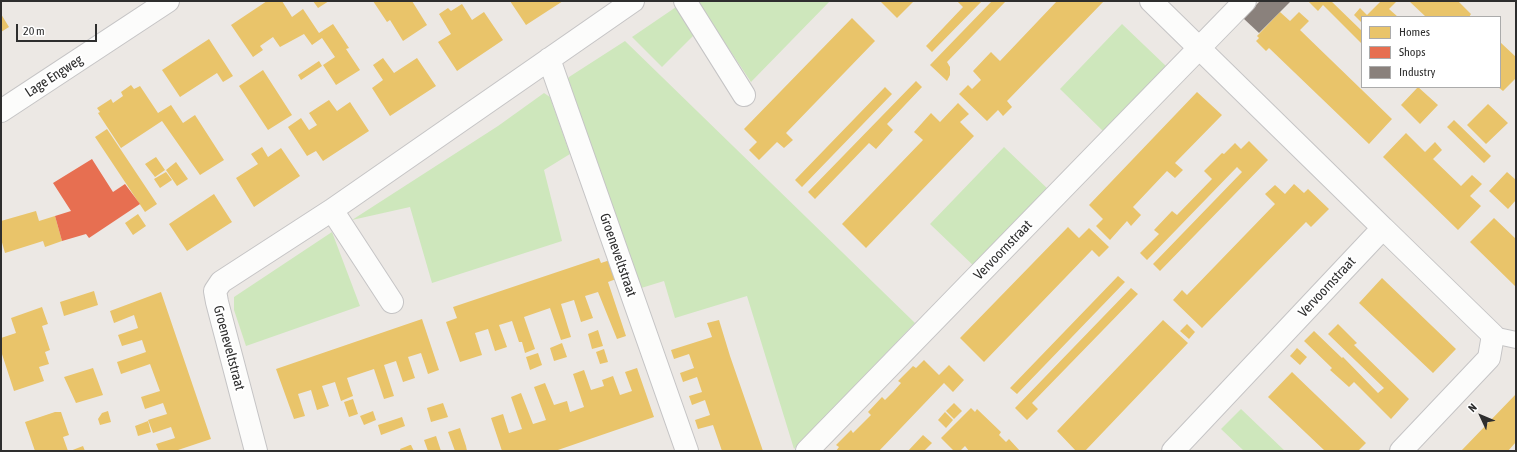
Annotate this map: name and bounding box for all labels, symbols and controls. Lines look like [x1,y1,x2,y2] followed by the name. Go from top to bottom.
[18,16,99,42] scale bar
[1361,16,1501,88] legend
[23,24,45,38] text: 20 m
[1399,25,1430,39] text: Homes
[1399,45,1425,59] text: Shops
[22,51,86,101] street label: Lage Engweg
[1399,65,1436,79] text: Industry
[596,211,640,299] street label: Groeneveltstraat
[970,217,1036,283] street label: Vervoornstraat
[1295,253,1359,321] street label: Vervoornstraat
[210,304,248,392] street label: Groeneveltstraat
[1461,396,1501,436] north arrow
[1466,401,1479,414] text: N

